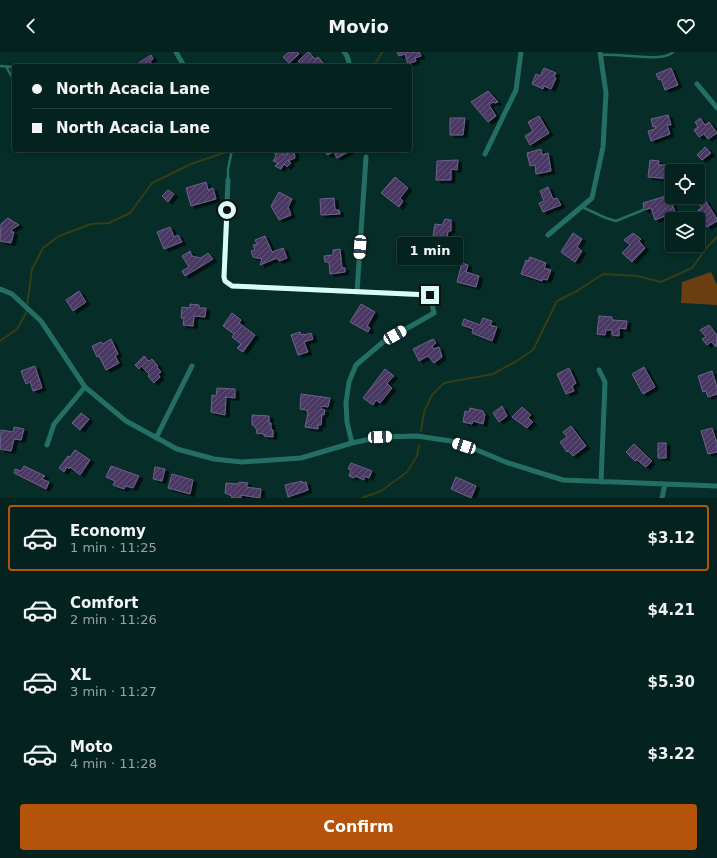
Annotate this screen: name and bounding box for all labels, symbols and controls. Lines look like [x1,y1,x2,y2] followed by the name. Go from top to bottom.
[20,15,42,37] icon: back
[675,15,697,37] icon: heart
[328,16,389,37] text: Movio
[56,80,210,98] text: North Acacia Lane
[56,119,210,137] text: North Acacia Lane
[665,164,705,252] map controls
[665,164,705,204] button: locate
[218,201,236,219] route start
[665,212,705,252] button: layers
[353,235,367,259] car
[397,237,463,265] callout: 1 min
[410,243,450,258] text: 1 min
[421,286,439,304] route end
[382,324,408,346] car
[368,430,392,444] car
[451,437,477,455] car
[22,520,58,556] icon: car
[70,522,146,540] text: Economy
[648,529,695,547] text: $3.12
[70,540,157,555] text: 1 min · 11:25
[22,592,58,628] icon: car
[70,594,138,612] text: Comfort
[648,601,695,619] text: $4.21
[70,612,157,627] text: 2 min · 11:26
[22,664,58,700] icon: car
[70,666,91,684] text: XL
[648,673,695,691] text: $5.30
[70,684,157,699] text: 3 min · 11:27
[22,736,58,772] icon: car
[70,738,113,756] text: Moto
[648,745,695,763] text: $3.22
[70,756,157,771] text: 4 min · 11:28
[20,804,697,850] button: Confirm

